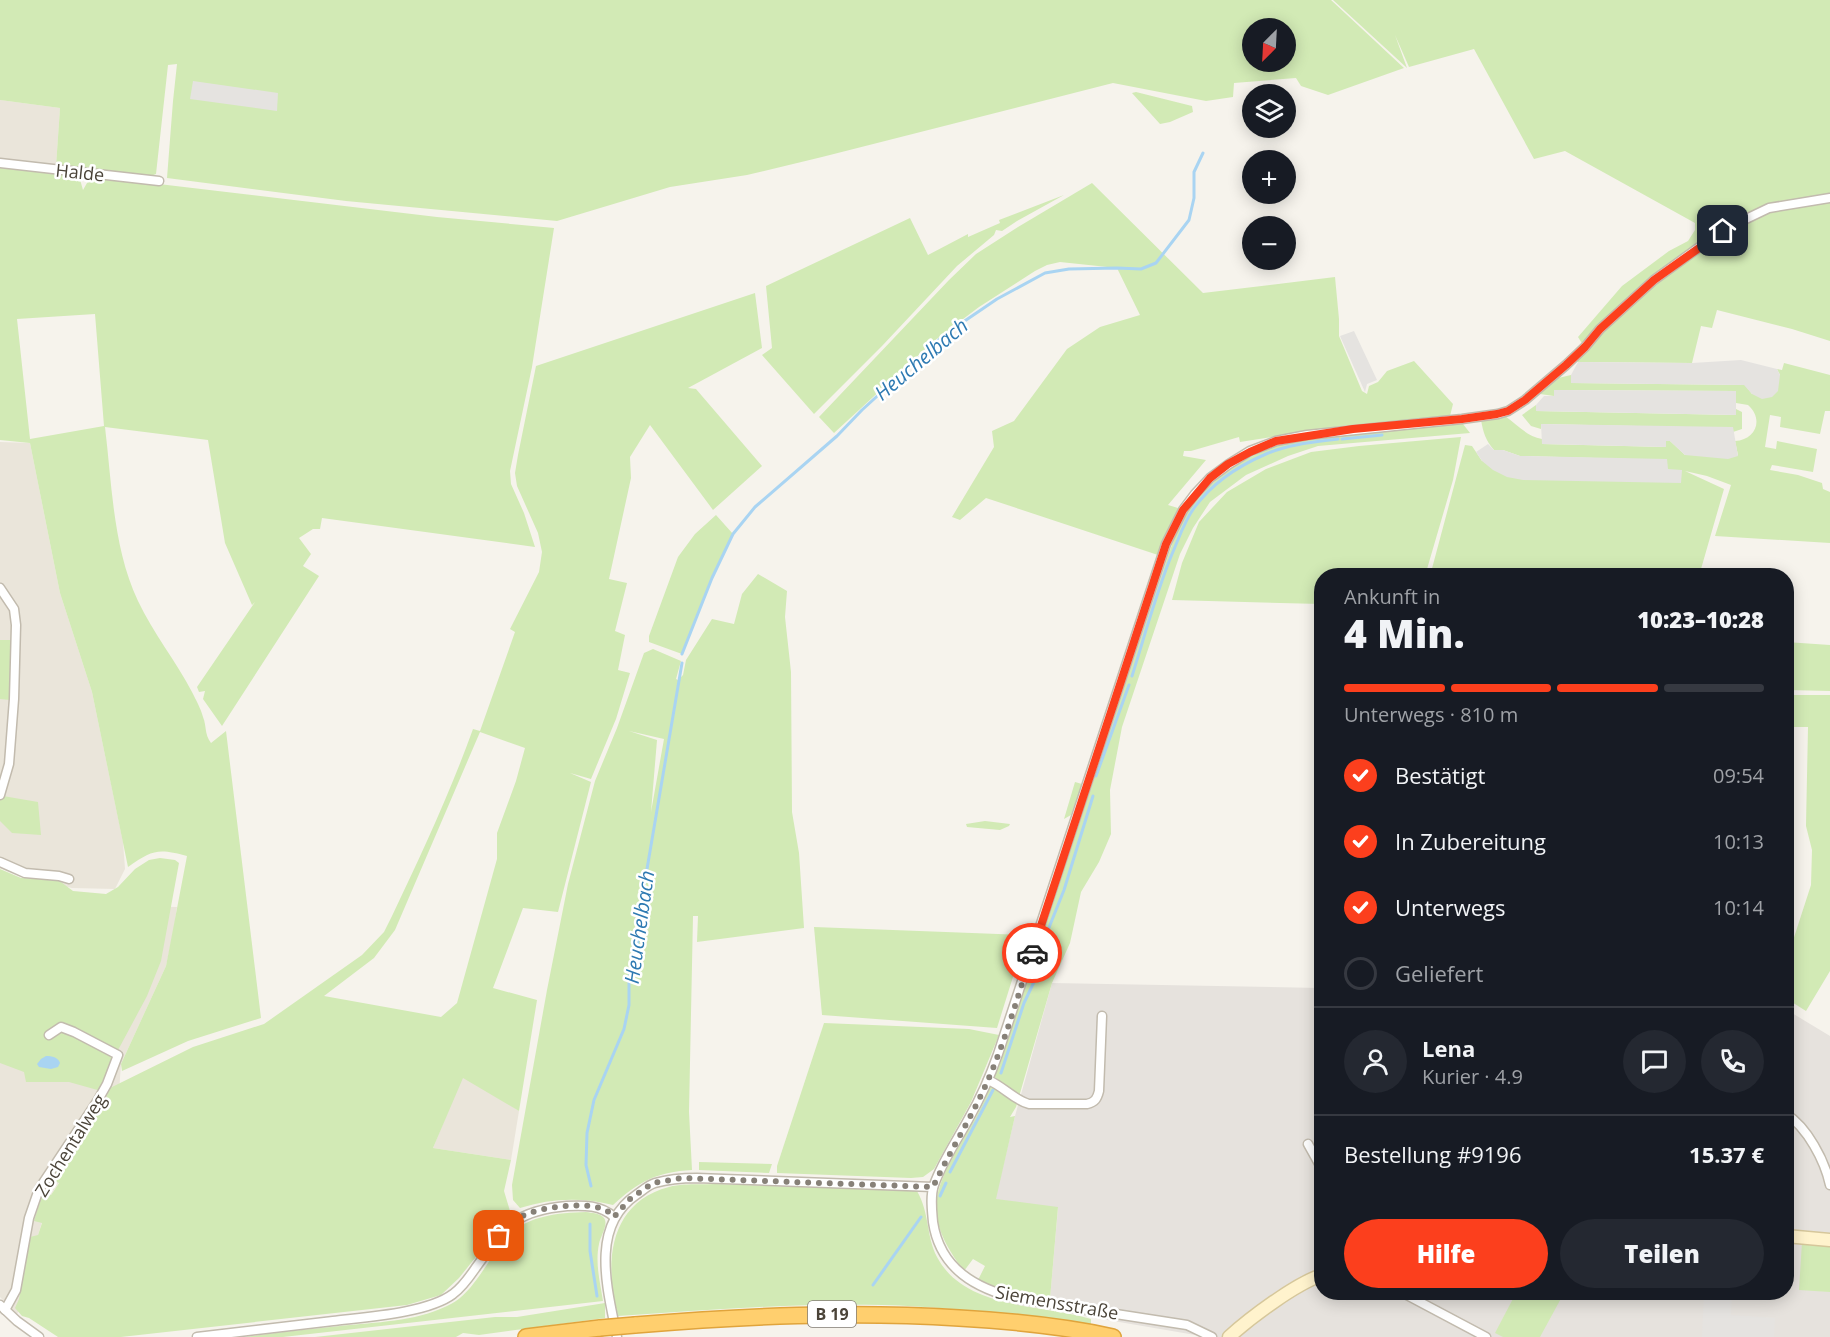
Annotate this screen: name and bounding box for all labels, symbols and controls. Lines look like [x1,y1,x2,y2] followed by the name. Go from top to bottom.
[1242,18,1296,72] north arrow
[1242,18,1296,270] map controls
[1242,84,1296,138] button: layers
[1242,150,1296,204] button: +
[54,158,106,186] street label: Halde
[1697,205,1748,256] pin
[1706,214,1739,247] icon: home
[1242,216,1296,270] button: −
[869,312,973,406] water label: Heuchelbach
[1344,583,1440,610] text: Ankunft in
[1637,604,1764,634] text: 10:23–10:28
[1344,606,1465,659] text: 4 Min.
[1344,701,1518,728] text: Unterwegs · 810 m
[1344,759,1377,792] icon: check
[1395,760,1485,790] text: Bestätigt
[1713,762,1764,789] text: 09:54
[1344,825,1377,858] icon: check
[1395,826,1546,856] text: In Zubereitung
[1713,828,1764,855] text: 10:13
[618,869,660,985] water label: Heuchelbach
[1344,891,1377,924] icon: check
[1395,892,1506,922] text: Unterwegs
[1713,894,1764,921] text: 10:14
[1002,923,1062,983] courier
[1016,937,1049,970] icon: car
[1395,958,1483,988] text: Geliefert
[1344,1030,1407,1093] button: person
[1623,1030,1686,1093] button: chat
[1701,1030,1764,1093] button: phone
[1422,1033,1475,1063] text: Lena
[1422,1063,1523,1090] text: Kurier · 4.9
[29,1089,111,1201] street label: Zochentalweg
[1344,1139,1522,1169] text: Bestellung #9196
[1689,1139,1764,1169] text: 15.37 €
[473,1210,524,1261] pin
[482,1219,515,1252] icon: bag
[1344,1219,1548,1288] button: Hilfe
[1560,1219,1764,1288] button: Teilen
[994,1279,1120,1325] street label: Siemensstraße
[808,1301,856,1327] road number: B 19

